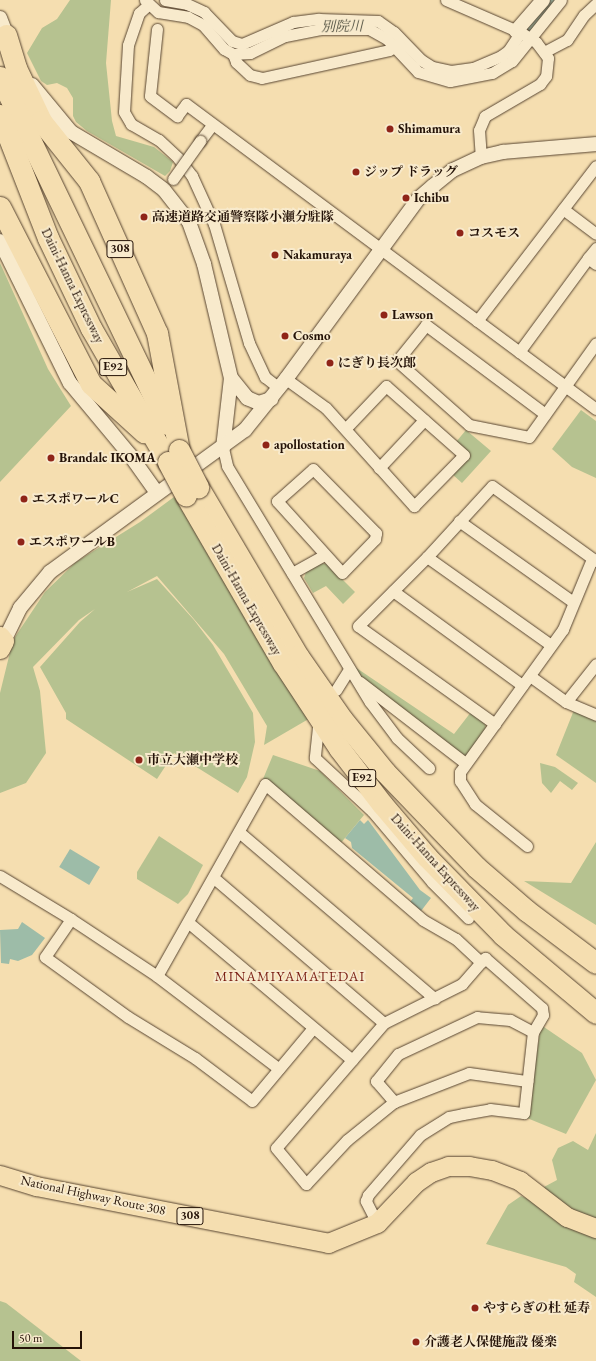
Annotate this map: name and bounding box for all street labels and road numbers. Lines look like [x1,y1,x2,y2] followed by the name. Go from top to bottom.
[37,226,107,346] street label: Daini-Hanna Expressway
[106,239,134,259] road number: 308
[99,357,127,377] road number: E92
[208,542,284,658] street label: Daini-Hanna Expressway
[348,768,376,788] road number: E92
[387,811,483,915] street label: Daini-Hanna Expressway
[19,1173,167,1219] street label: National Highway Route 308
[176,1206,204,1226] road number: 308

